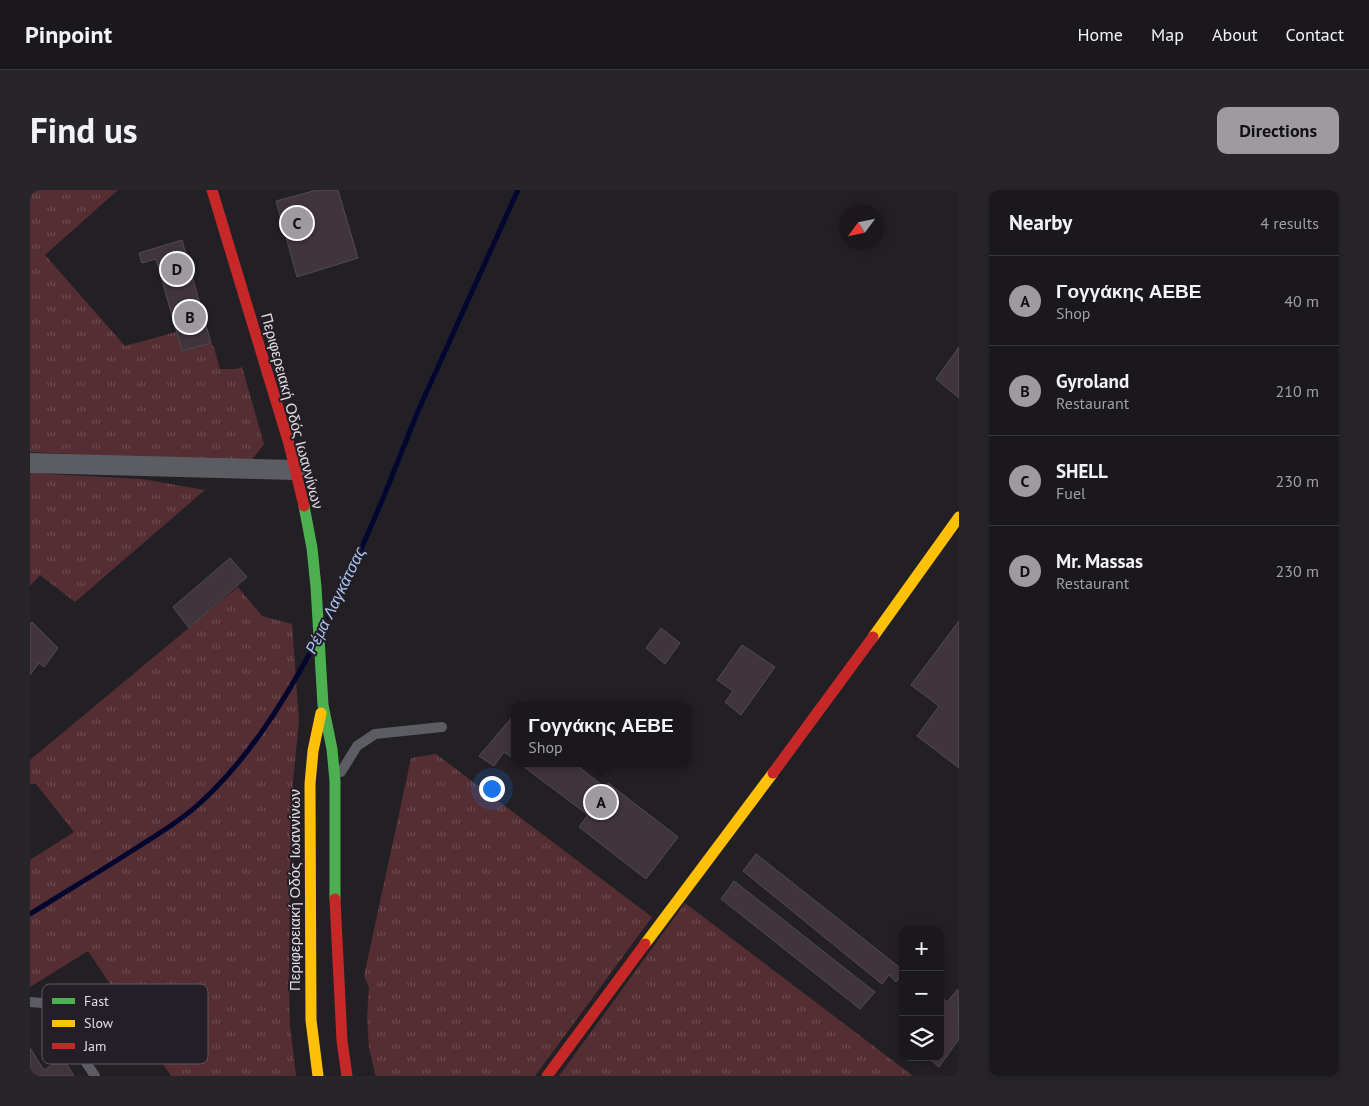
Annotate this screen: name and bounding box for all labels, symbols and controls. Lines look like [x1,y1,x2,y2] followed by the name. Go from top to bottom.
[25,19,112,50] text: Pinpoint
[1077,23,1123,46] text: Home
[1151,23,1184,46] text: Map
[1212,23,1258,46] text: About
[1286,23,1344,46] text: Contact
[30,107,138,153] text: Find us
[1217,107,1339,154] button: Directions
[281,204,313,242] pin: C
[839,205,884,250] north arrow
[1009,209,1072,236] text: Nearby
[1260,213,1319,233] text: 4 results
[161,250,193,288] pin: D
[1056,279,1202,303] text: Γογγάκης ΑΕΒΕ
[1020,291,1030,311] text: A
[1284,291,1319,311] text: 40 m
[174,298,206,336] pin: B
[1056,303,1090,323] text: Shop
[257,311,328,511] street label: Περιφερειακή Οδός Ιωαννίνων
[1056,369,1129,393] text: Gyroland
[1020,381,1030,401] text: B
[1276,381,1319,401] text: 210 m
[1056,393,1129,413] text: Restaurant
[1056,459,1108,483] text: SHELL
[1021,471,1029,491] text: C
[1276,471,1319,491] text: 230 m
[1056,483,1086,503] text: Fuel
[300,543,370,657] water label: Ρέμα Λαγκάτσας
[1056,549,1143,573] text: Mr. Massas
[1020,561,1030,581] text: D
[1276,561,1319,581] text: 230 m
[1056,573,1129,593] text: Restaurant
[511,702,691,767] popup
[528,713,674,737] text: Γογγάκης ΑΕΒΕ
[528,737,563,757] text: Shop
[479,776,505,802] your location
[585,783,617,821] pin: A
[285,789,304,991] street label: Περιφερειακή Οδός Ιωαννίνων
[899,926,944,1061] map controls
[899,926,944,971] button: +
[899,971,944,1016] button: −
[42,984,208,1064] legend
[84,992,109,1010] text: Fast
[84,1014,114,1032] text: Slow
[899,1016,944,1061] button: layers
[83,1037,106,1055] text: Jam

